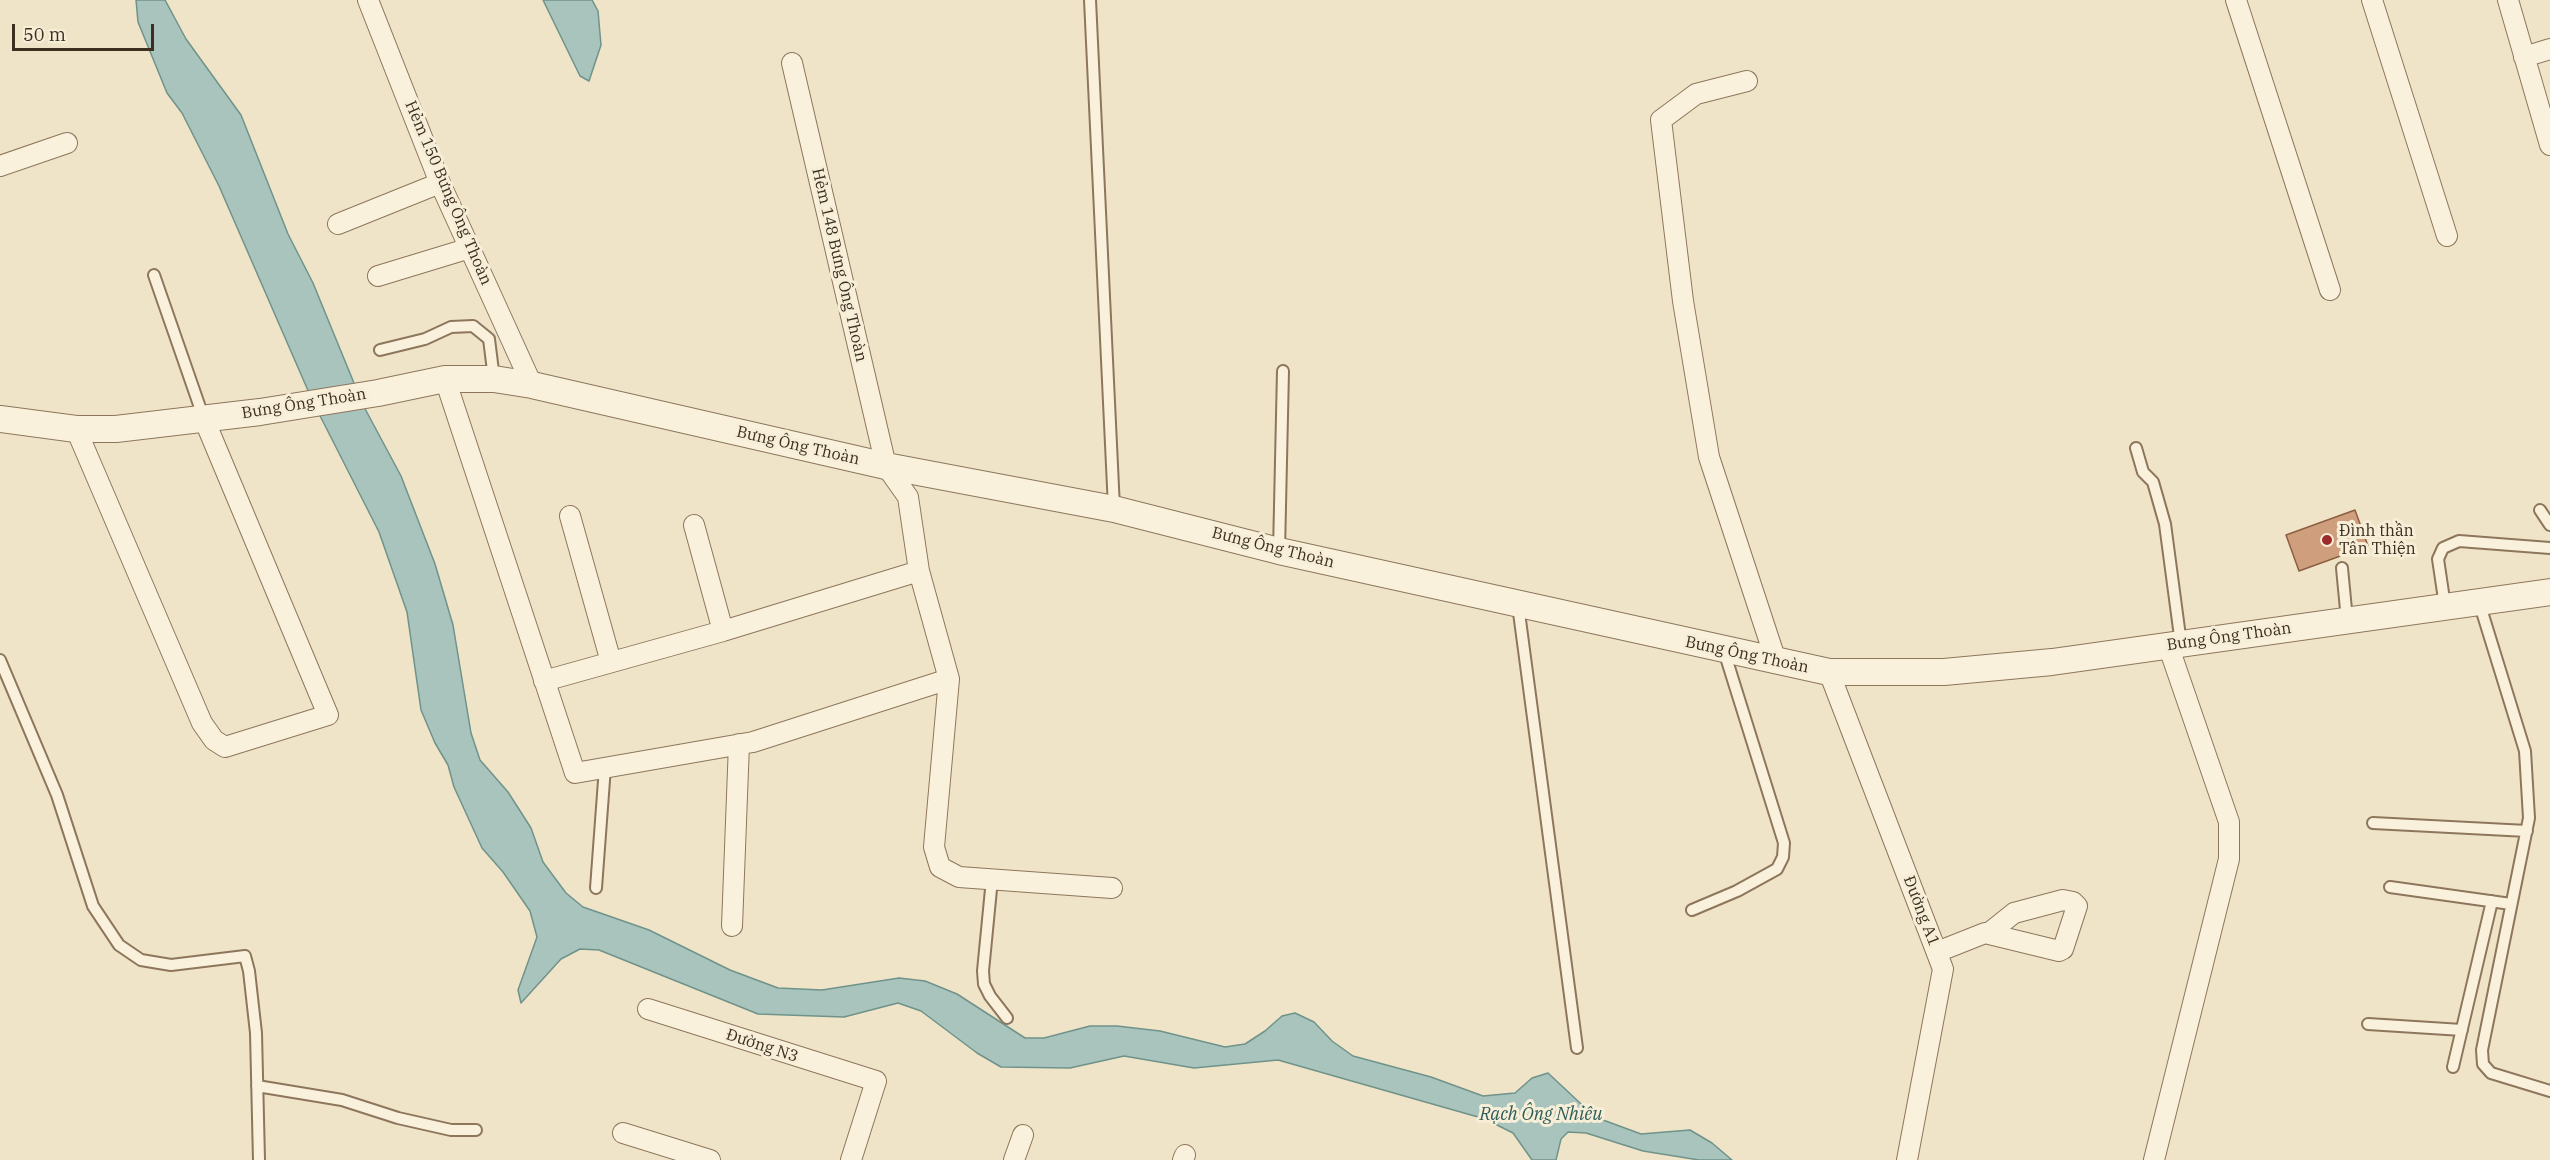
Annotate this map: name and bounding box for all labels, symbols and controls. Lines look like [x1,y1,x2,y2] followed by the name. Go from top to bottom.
[15,12,158,50] scale bar
[23,23,66,46] text: 50 m
[400,98,496,288] street label: Hẻm 150 Bưng Ông Thoàn
[807,166,871,364] street label: Hẻm 148 Bưng Ông Thoàn
[240,385,368,423] street label: Bưng Ông Thoàn
[735,423,861,469] street label: Bưng Ông Thoàn
[2339,521,2416,559] place label: Đình thần Tân Thiện
[1210,523,1336,573] street label: Bưng Ông Thoàn
[2320,533,2334,547] marker: Đình thần Tân Thiện
[2165,619,2293,655] street label: Bưng Ông Thoàn
[1684,633,1810,677] street label: Bưng Ông Thoàn
[1899,873,1943,949] street label: Đường A1
[723,1025,801,1067] street label: Đường N3
[1479,1104,1603,1126] water label: Rạch Ông Nhiêu

